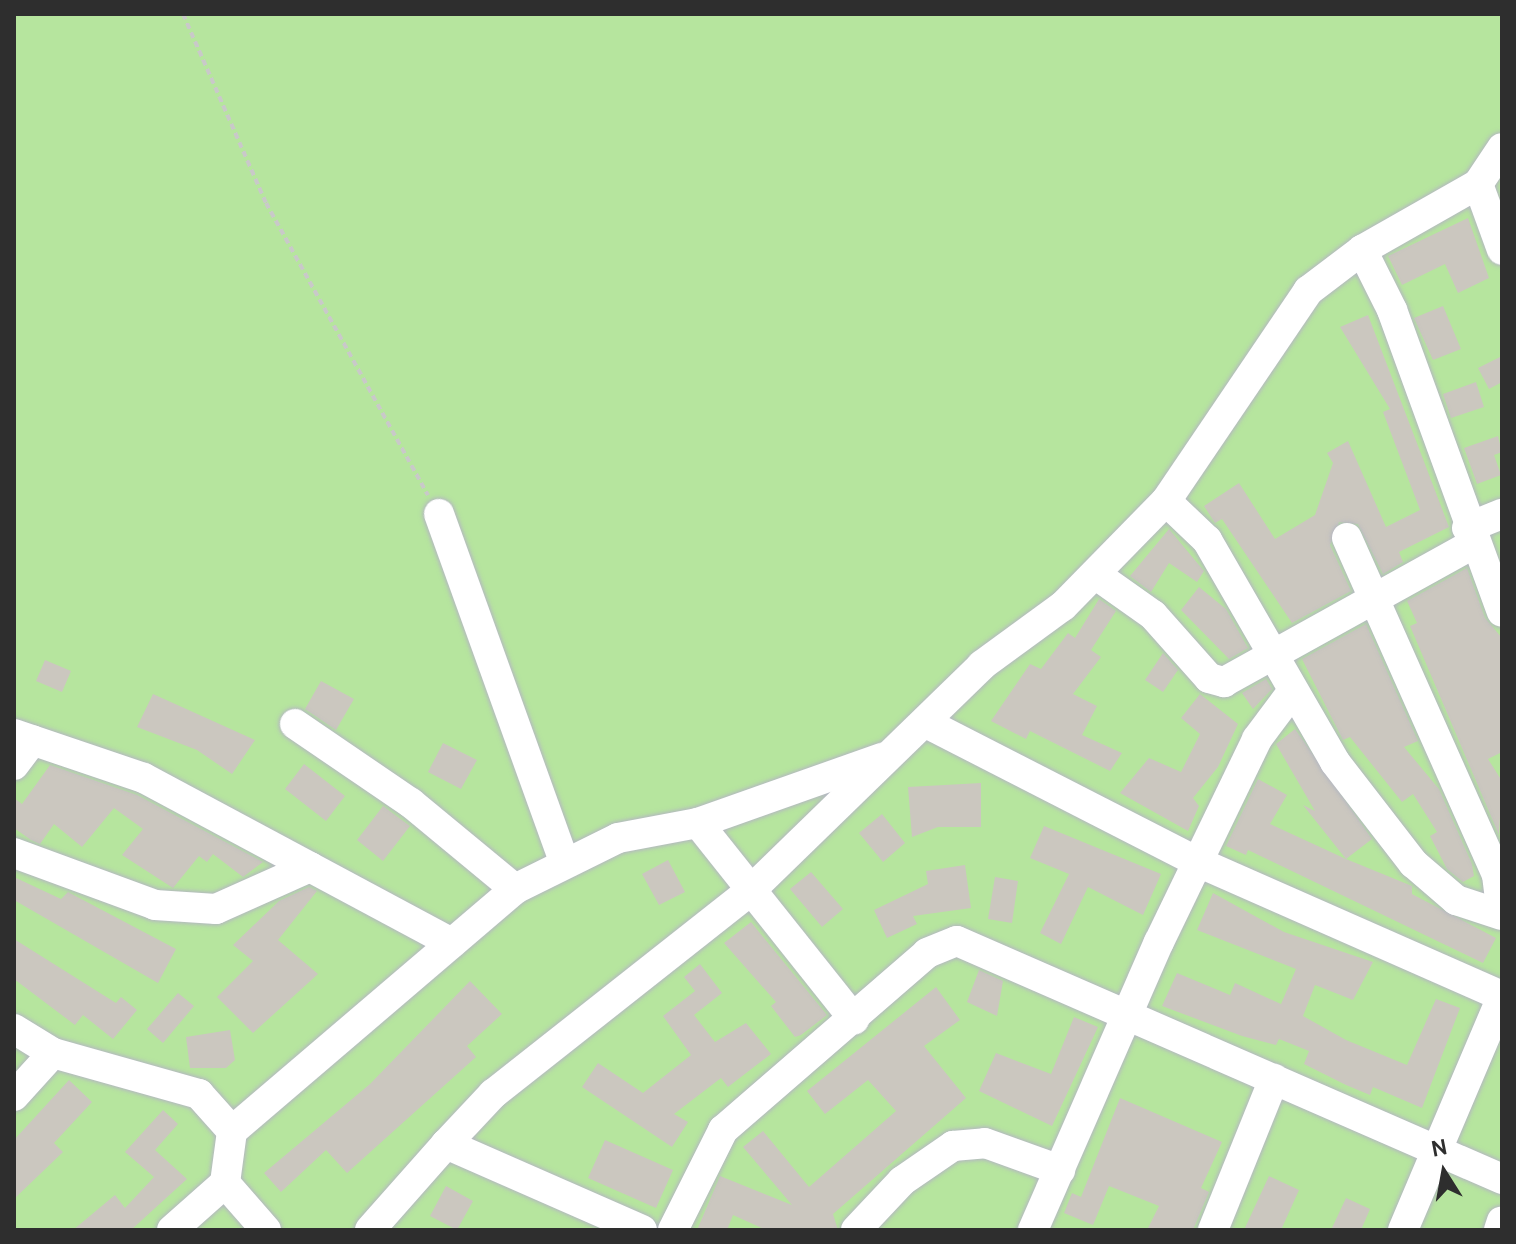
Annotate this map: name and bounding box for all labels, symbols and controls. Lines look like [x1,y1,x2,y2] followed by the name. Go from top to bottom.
[1404,1132,1484,1212] north arrow
[1429,1133,1450,1163] text: N

